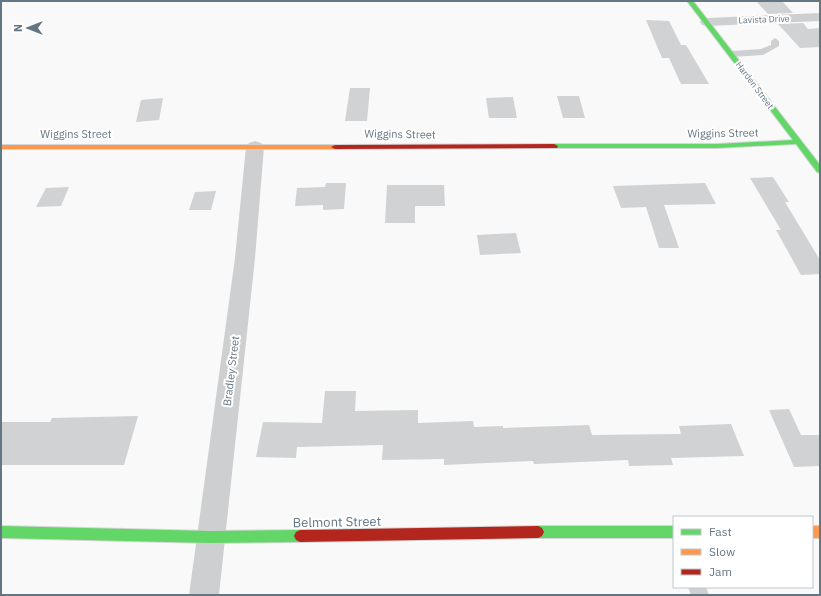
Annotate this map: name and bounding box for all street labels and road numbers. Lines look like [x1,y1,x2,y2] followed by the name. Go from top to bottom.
[738,13,790,25] street label: Lavista Drive
[734,59,776,111] street label: Harden Street
[687,125,759,141] street label: Wiggins Street
[364,126,436,142] street label: Wiggins Street
[40,127,112,141] street label: Wiggins Street
[220,335,242,407] street label: Bradley Street
[293,513,381,531] street label: Belmont Street

